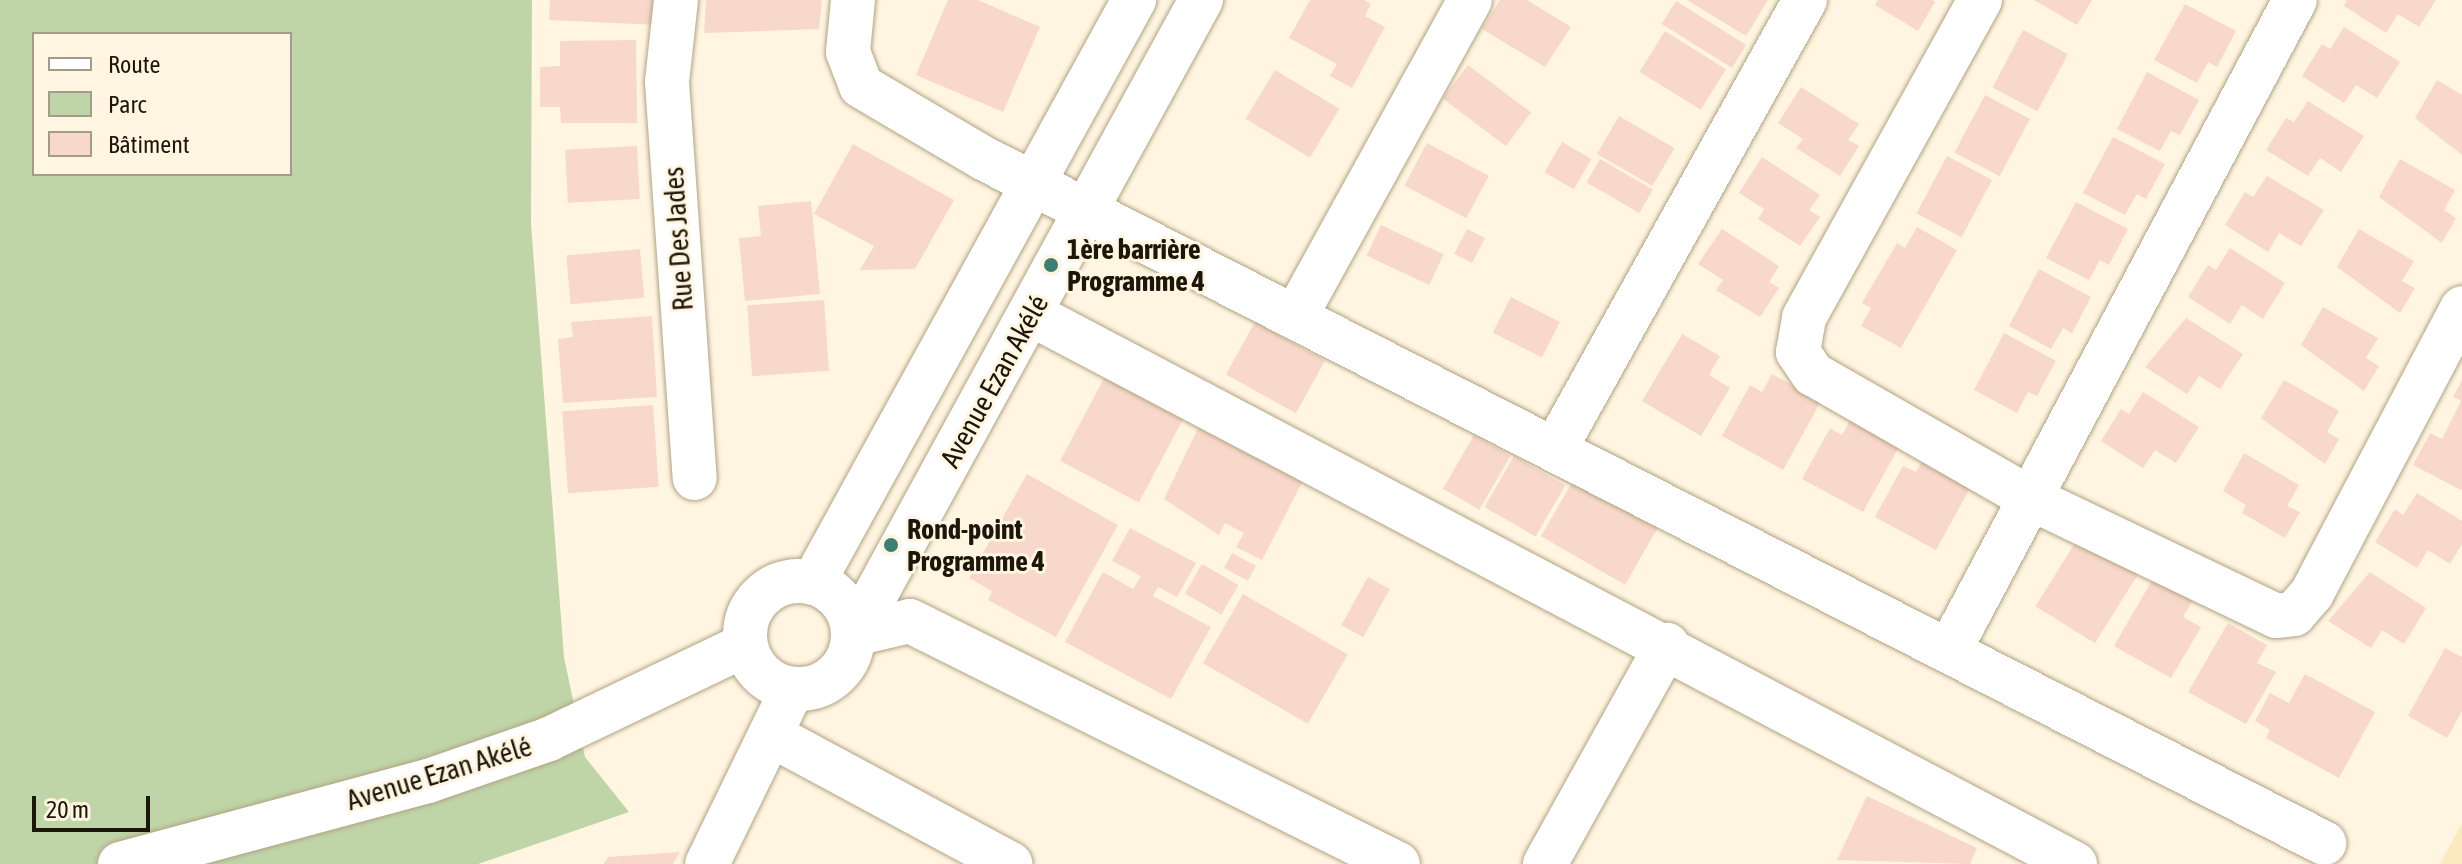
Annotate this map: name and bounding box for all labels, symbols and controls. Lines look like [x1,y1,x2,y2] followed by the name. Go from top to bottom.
[32,32,292,176] legend
[108,51,160,78] text: Route
[108,91,146,118] text: Parc
[108,131,190,158] text: Bâtiment
[656,166,700,312] street label: Rue Des Jades
[1067,232,1205,298] place label: 1ère barrière Programme 4
[1042,256,1060,274] marker: 1ère barrière Programme 4
[933,289,1055,473] street label: Avenue Ezan Akélé
[907,512,1045,578] place label: Rond-point Programme 4
[882,536,900,554] marker: Rond-point Programme 4
[342,729,536,817] street label: Avenue Ezan Akélé
[36,780,154,830] scale bar
[46,796,89,823] text: 20 m

